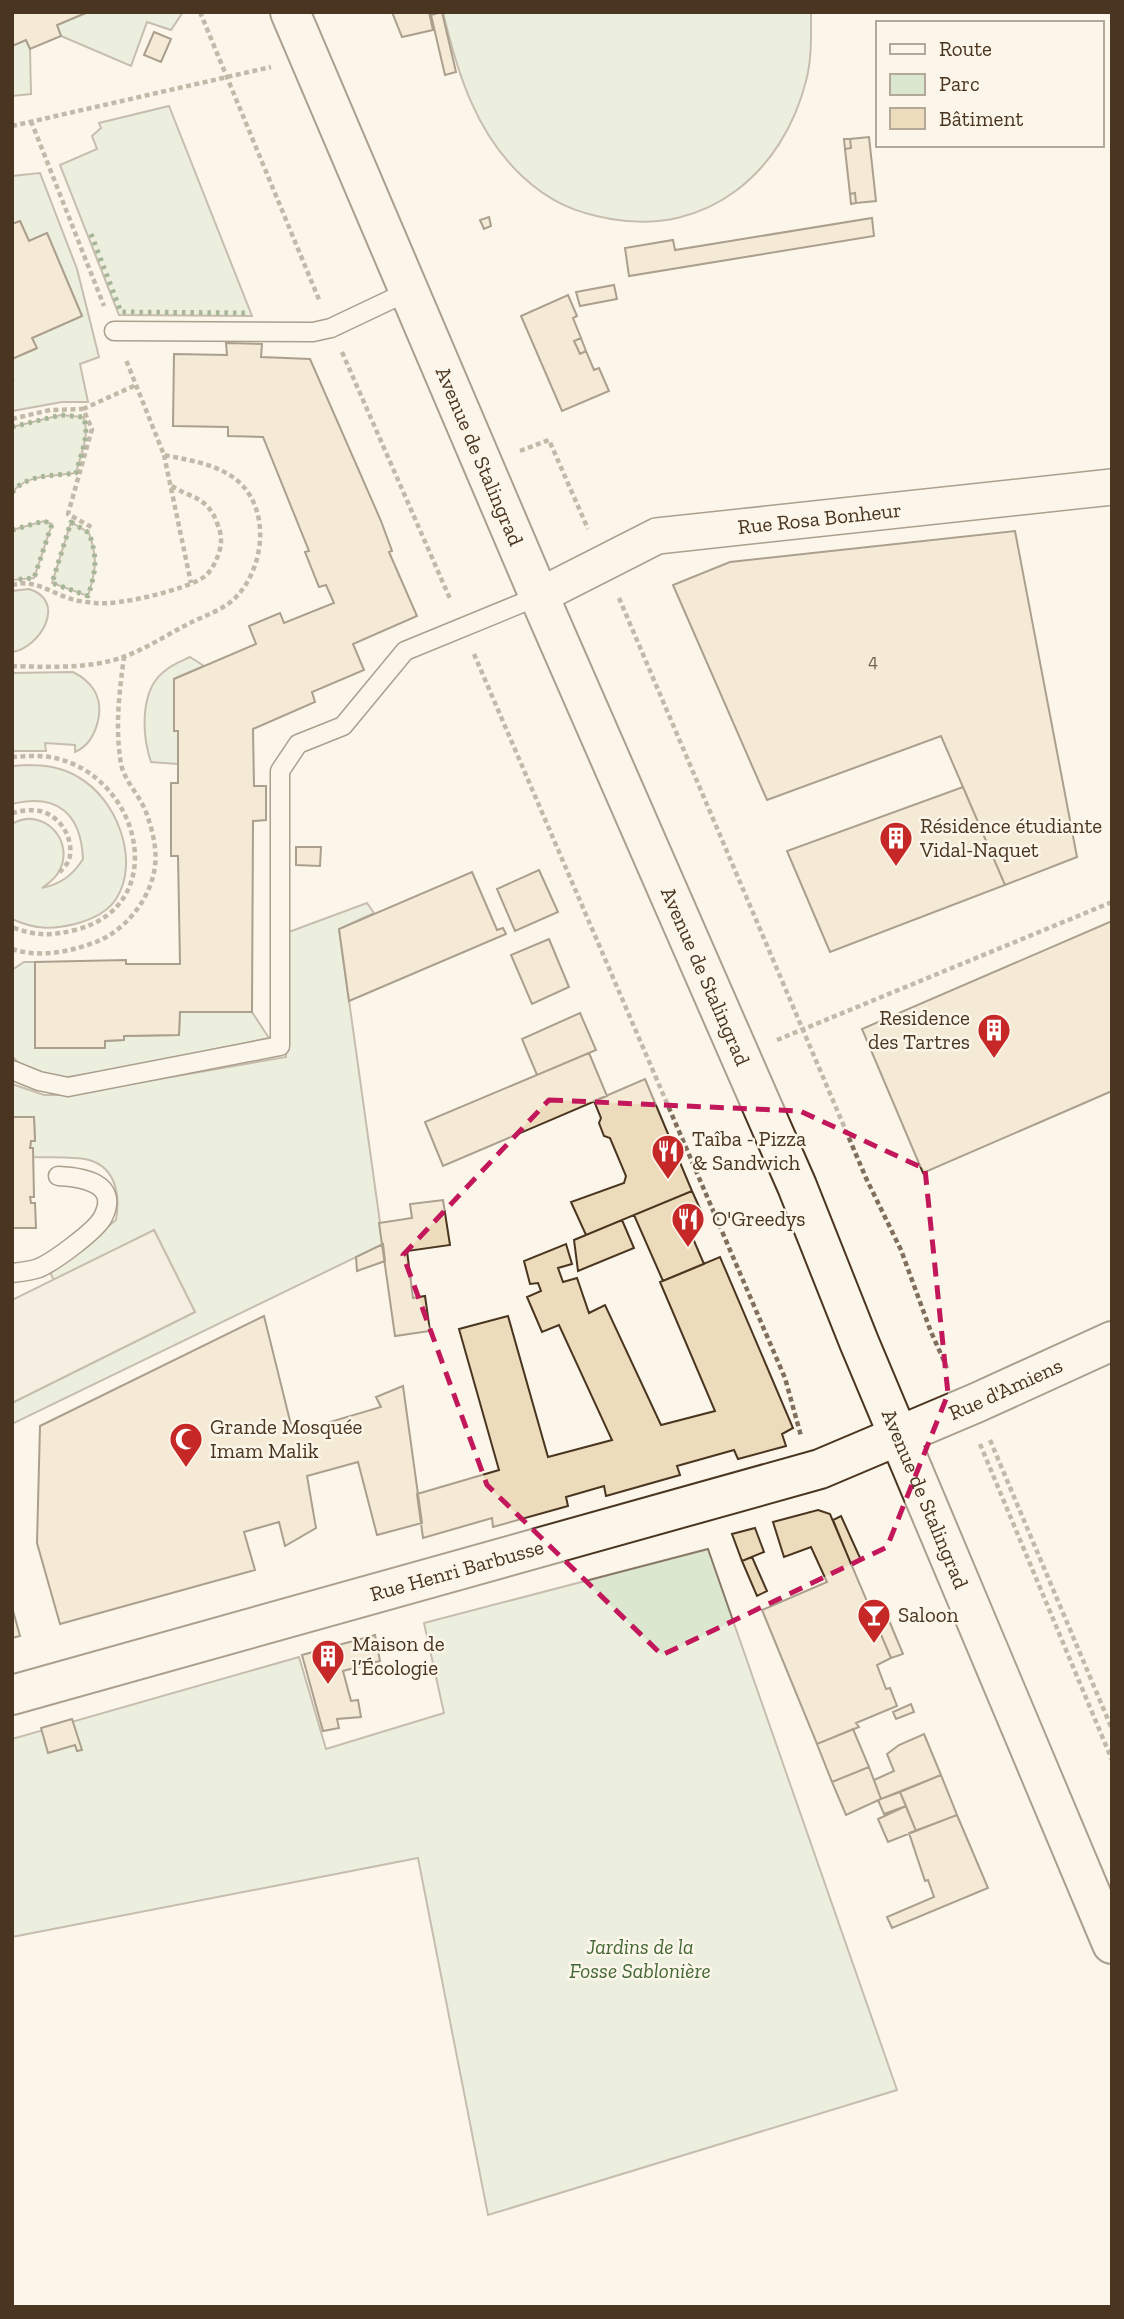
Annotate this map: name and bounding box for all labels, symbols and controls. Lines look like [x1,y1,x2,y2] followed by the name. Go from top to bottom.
[876,21,1103,147] legend
[939,36,992,61] text: Route
[939,71,980,96] text: Parc
[939,106,1024,131] text: Bâtiment
[431,363,529,550] street label: Avenue de Stalingrad
[736,497,903,539] street label: Rue Rosa Bonheur
[868,650,878,672] house number: 4
[919,813,1102,862] place label: Résidence étudiante Vidal-Naquet
[877,819,915,868] building icon: Résidence étudiante Vidal-Naquet
[656,883,756,1070] street label: Avenue de Stalingrad
[868,1005,970,1054] place label: Residence des Tartres
[975,1011,1013,1060] building icon: Residence des Tartres
[692,1126,806,1175] place label: Taîba - Pizza & Sandwich
[649,1132,687,1181] restaurant icon: Taîba - Pizza & Sandwich
[669,1200,707,1249] restaurant icon: O'Greedys
[712,1206,805,1231] place label: O'Greedys
[945,1352,1066,1425] street label: Rue d'Amiens
[877,1405,974,1593] street label: Avenue de Stalingrad
[210,1414,363,1463] place label: Grande Mosquée Imam Malik
[167,1420,205,1469] mosque icon: Grande Mosquée Imam Malik
[367,1534,547,1606] street label: Rue Henri Barbusse
[855,1596,893,1645] bar icon: Saloon
[898,1602,959,1627] place label: Saloon
[352,1631,445,1680] place label: Maison de l’Écologie
[309,1637,347,1686] building icon: Maison de l’Écologie
[569,1934,711,1983] park label: Jardins de la Fosse Sablonière

